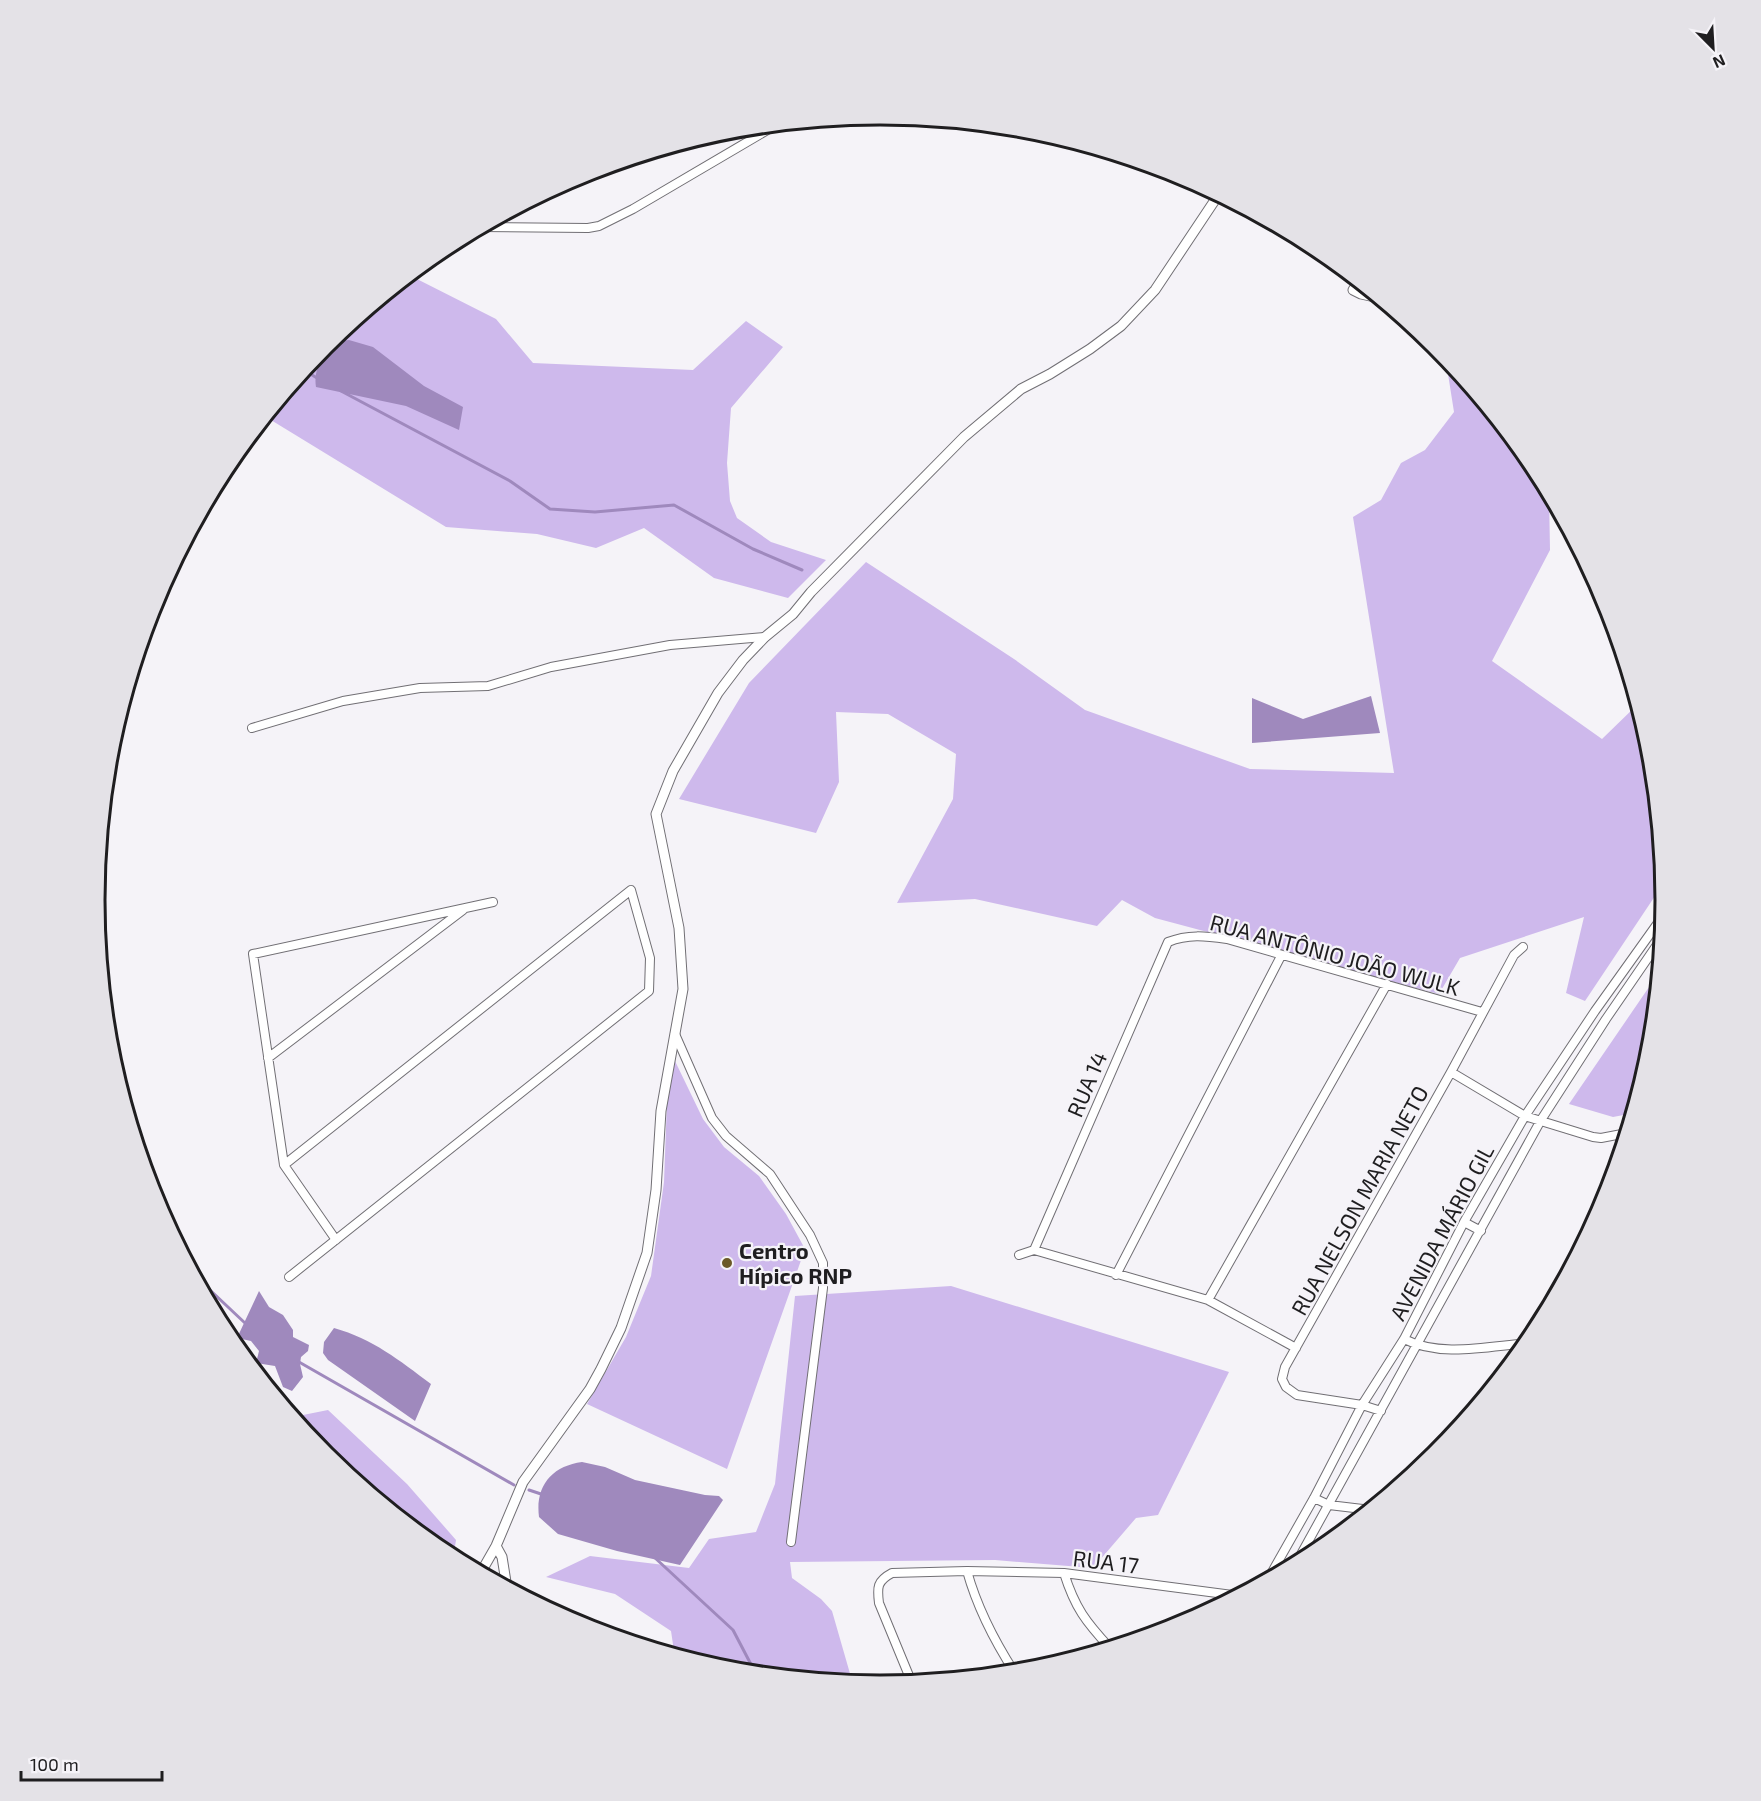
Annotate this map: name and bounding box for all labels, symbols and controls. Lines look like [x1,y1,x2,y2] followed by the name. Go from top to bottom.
[1683,18,1743,78] north arrow
[1710,51,1728,73] text: N
[1207,908,1463,1000] street label: RUA ANTÔNIO JOÃO WULK
[1061,1047,1111,1121] street label: RUA 14
[1285,1081,1433,1319] street label: RUA NELSON MARIA NETO
[1384,1140,1498,1324] street label: AVENIDA MÁRIO GIL
[739,1237,852,1288] place label: Centro Hípico RNP
[720,1256,734,1270] marker: Centro Hípico RNP
[1072,1544,1140,1578] street label: RUA 17
[21,1744,162,1782] scale bar
[30,1753,79,1775] text: 100 m

